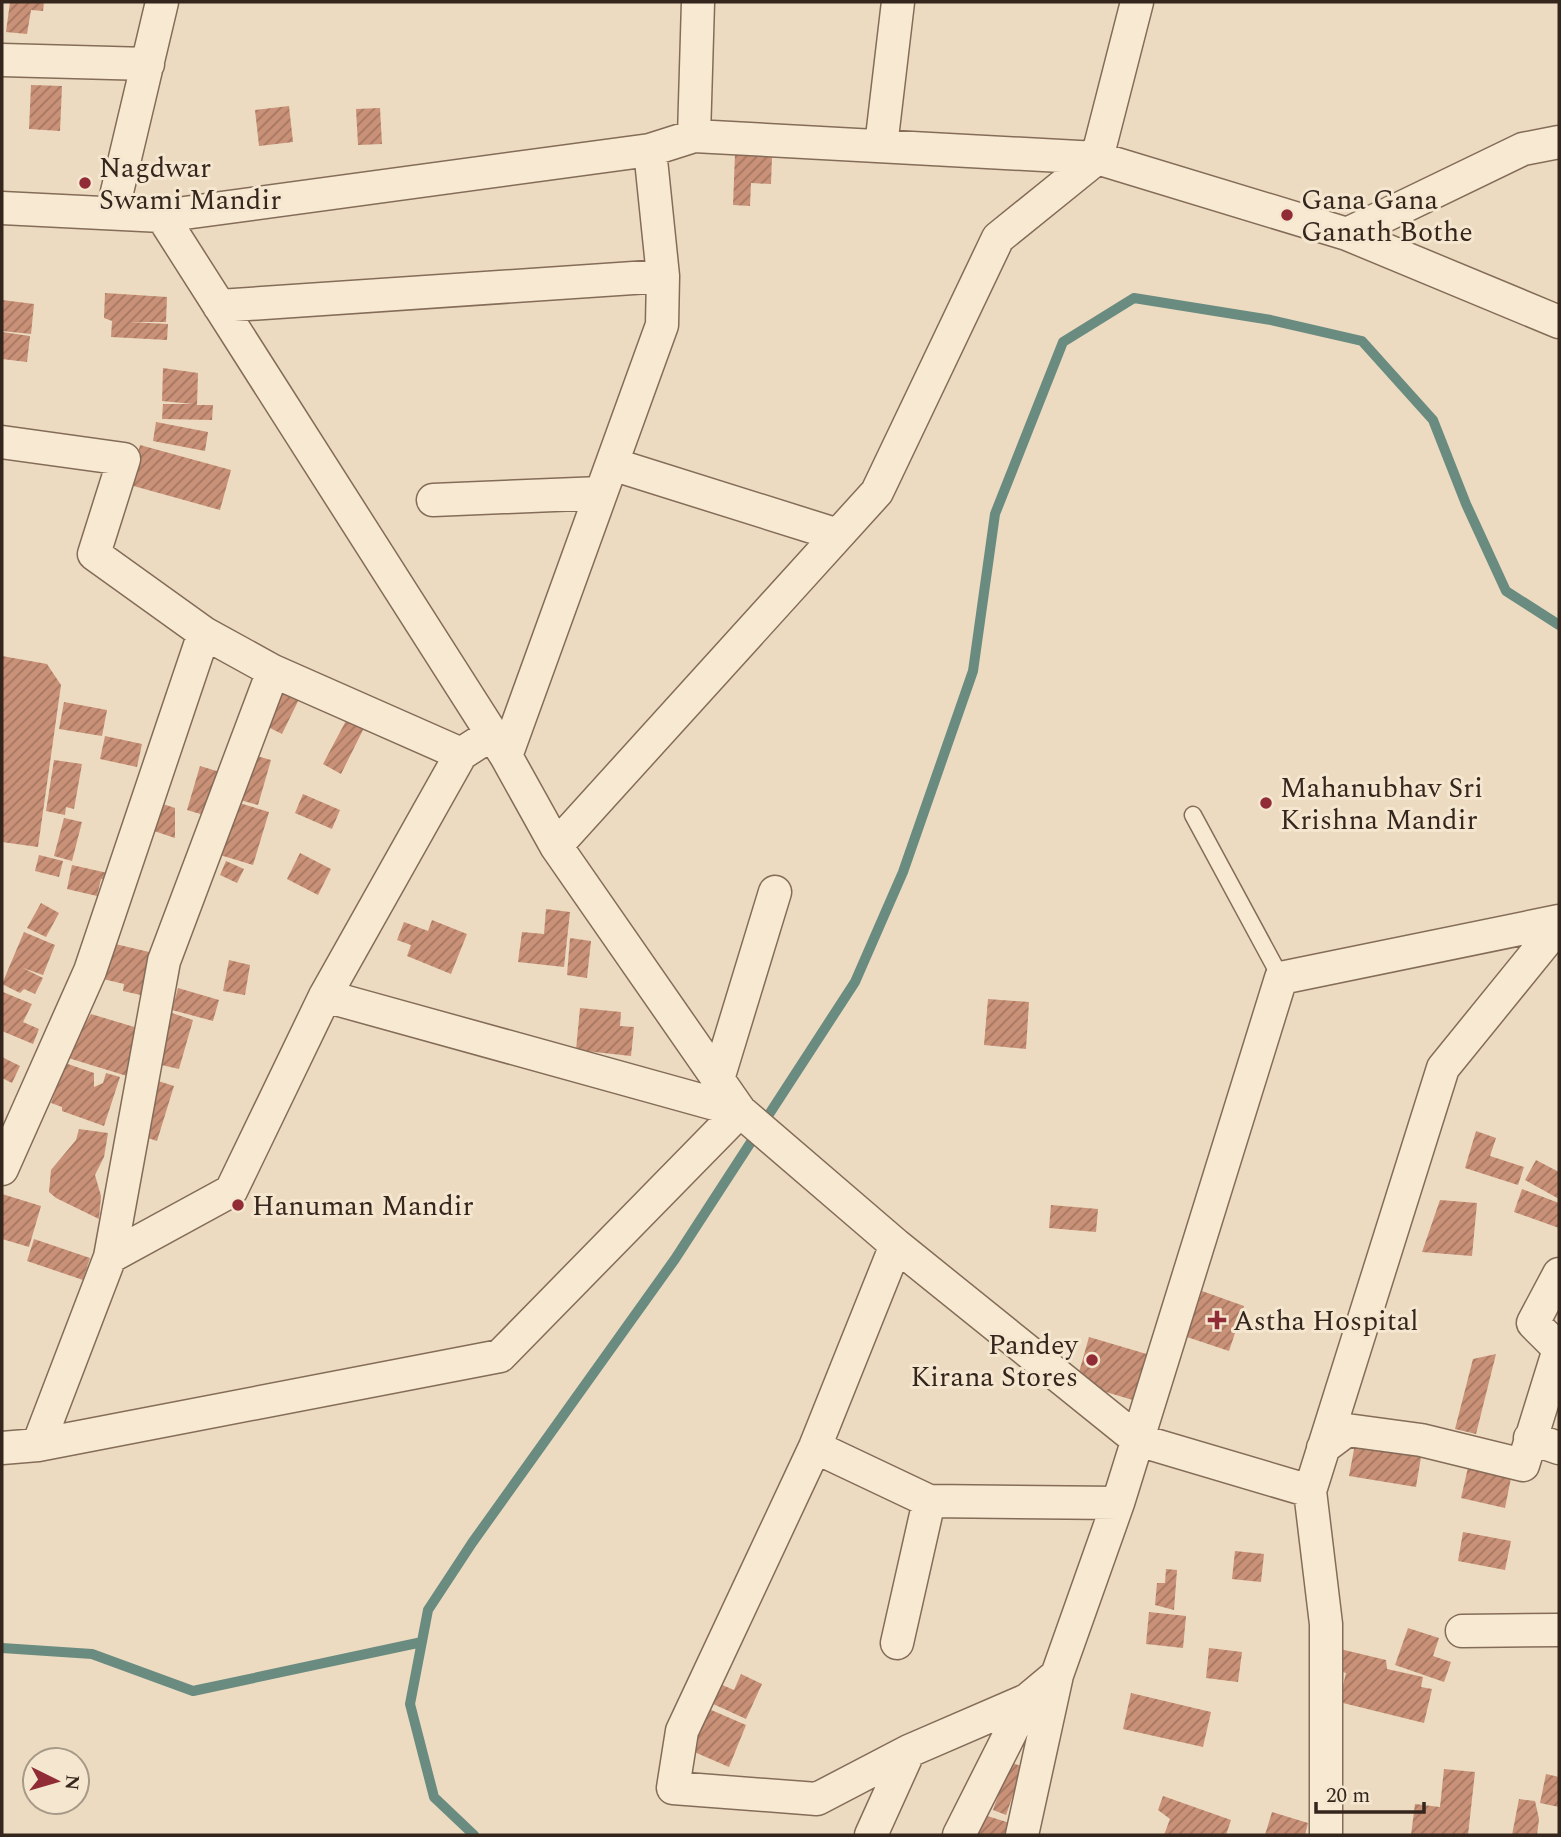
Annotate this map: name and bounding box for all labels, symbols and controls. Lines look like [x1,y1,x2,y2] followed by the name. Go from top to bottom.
[99,147,281,222] place label: Nagdwar Swami Mandir
[77,175,93,191] marker: Nagdwar Swami Mandir
[1301,179,1473,254] place label: Gana Gana Ganath Bothe
[1279,207,1295,223] marker: Gana Gana Ganath Bothe
[1280,767,1483,842] place label: Mahanubhav Sri Krishna Mandir
[1258,795,1274,811] marker: Mahanubhav Sri Krishna Mandir
[252,1185,474,1228] place label: Hanuman Mandir
[230,1197,246,1213] marker: Hanuman Mandir
[1233,1300,1419,1343] place label: Astha Hospital
[1207,1310,1227,1330] marker: Astha Hospital
[911,1324,1080,1399] place label: Pandey Kirana Stores
[1084,1352,1100,1368] marker: Pandey Kirana Stores
[21,1746,91,1816] north arrow
[1316,1770,1424,1814] scale bar
[56,1773,87,1791] text: N
[1326,1780,1370,1812] text: 20 m

